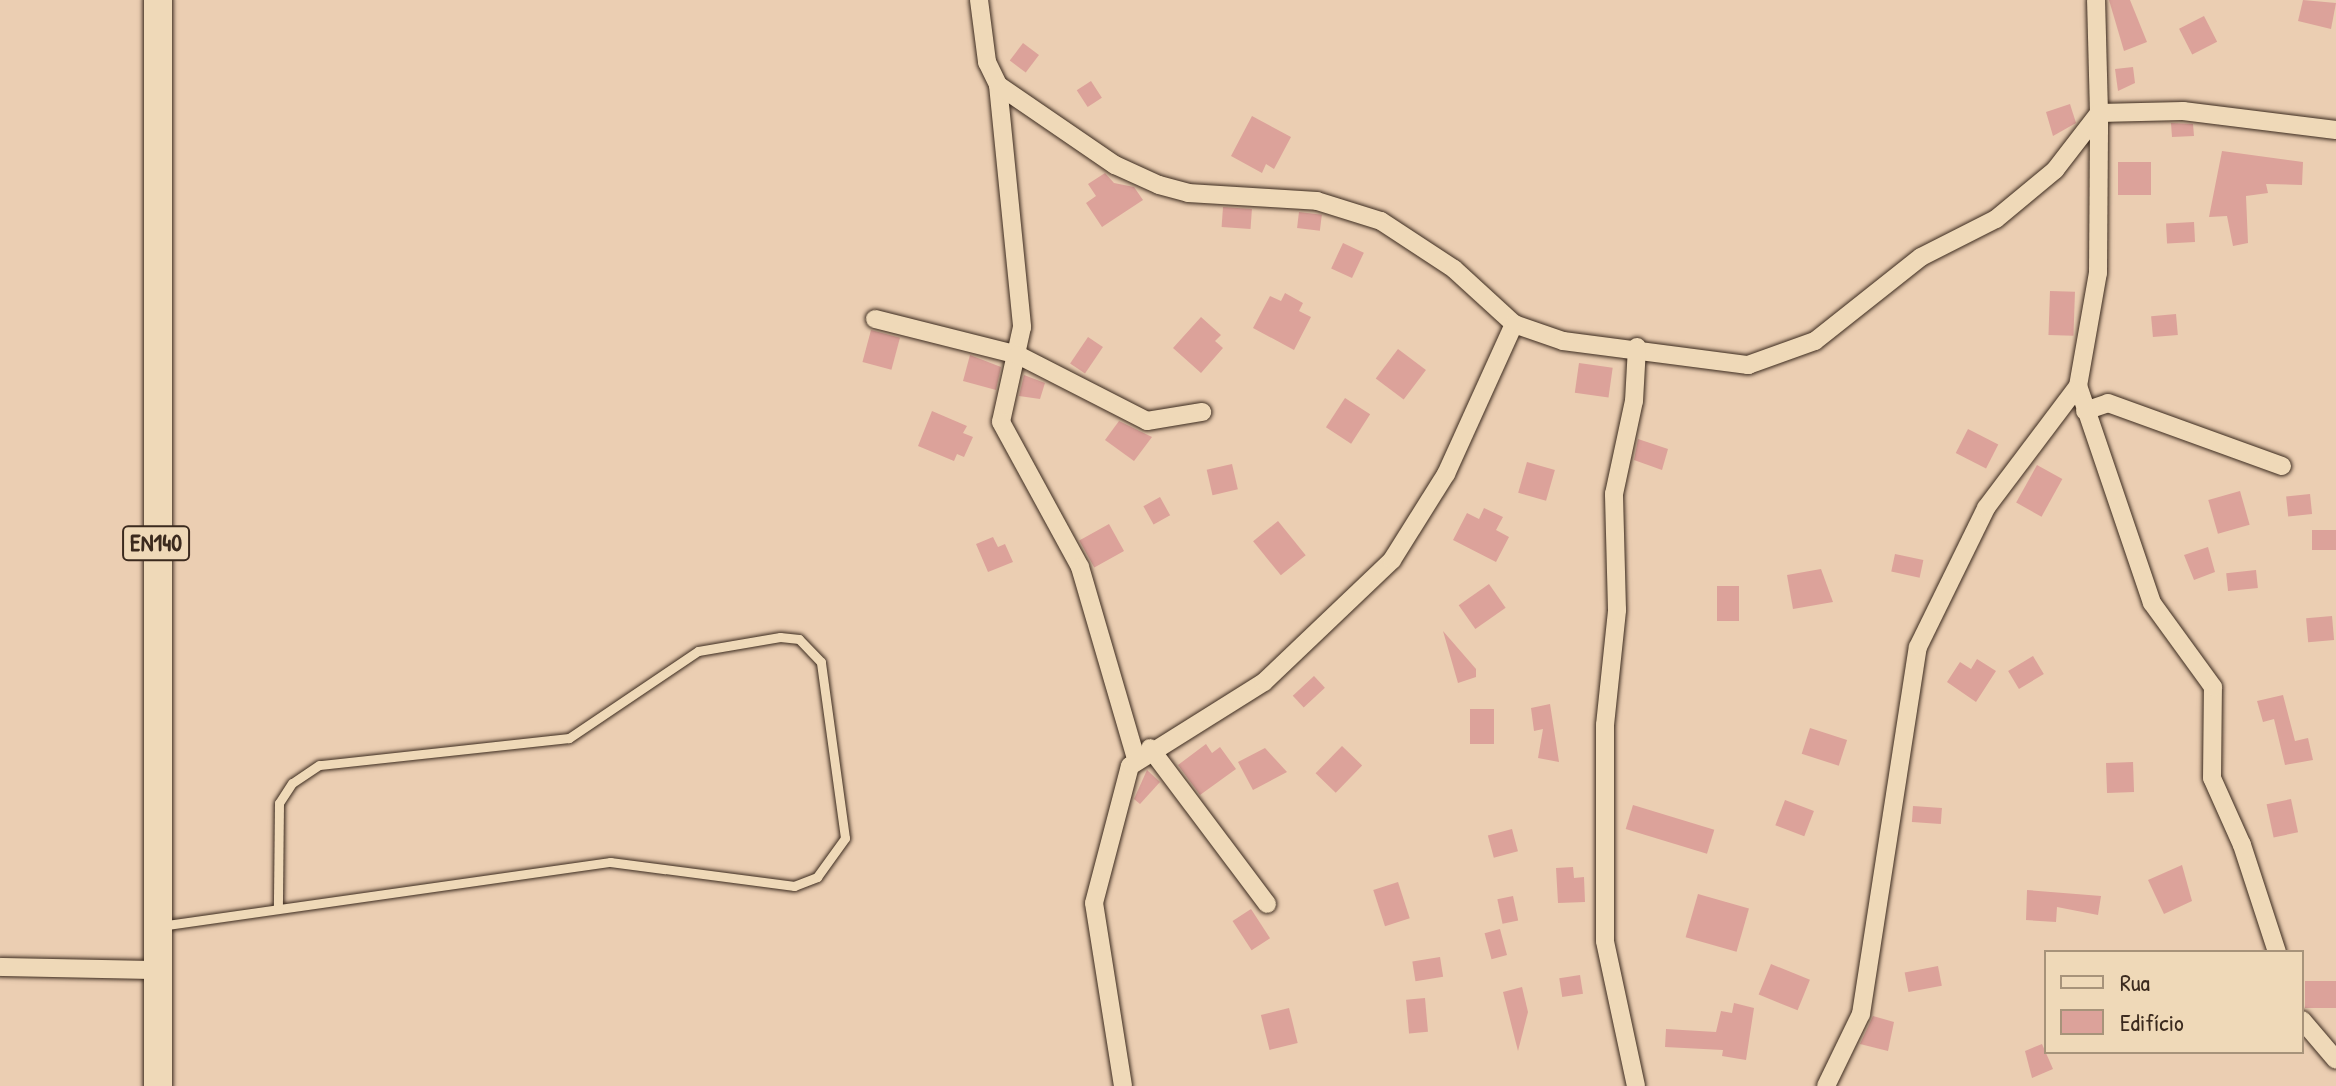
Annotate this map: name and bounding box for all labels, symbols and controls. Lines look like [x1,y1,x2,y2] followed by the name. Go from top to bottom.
[122,523,190,563] road number: EN140
[2044,950,2304,1054] legend
[2120,966,2150,998] text: Rua
[2120,1006,2184,1038] text: Edifício

